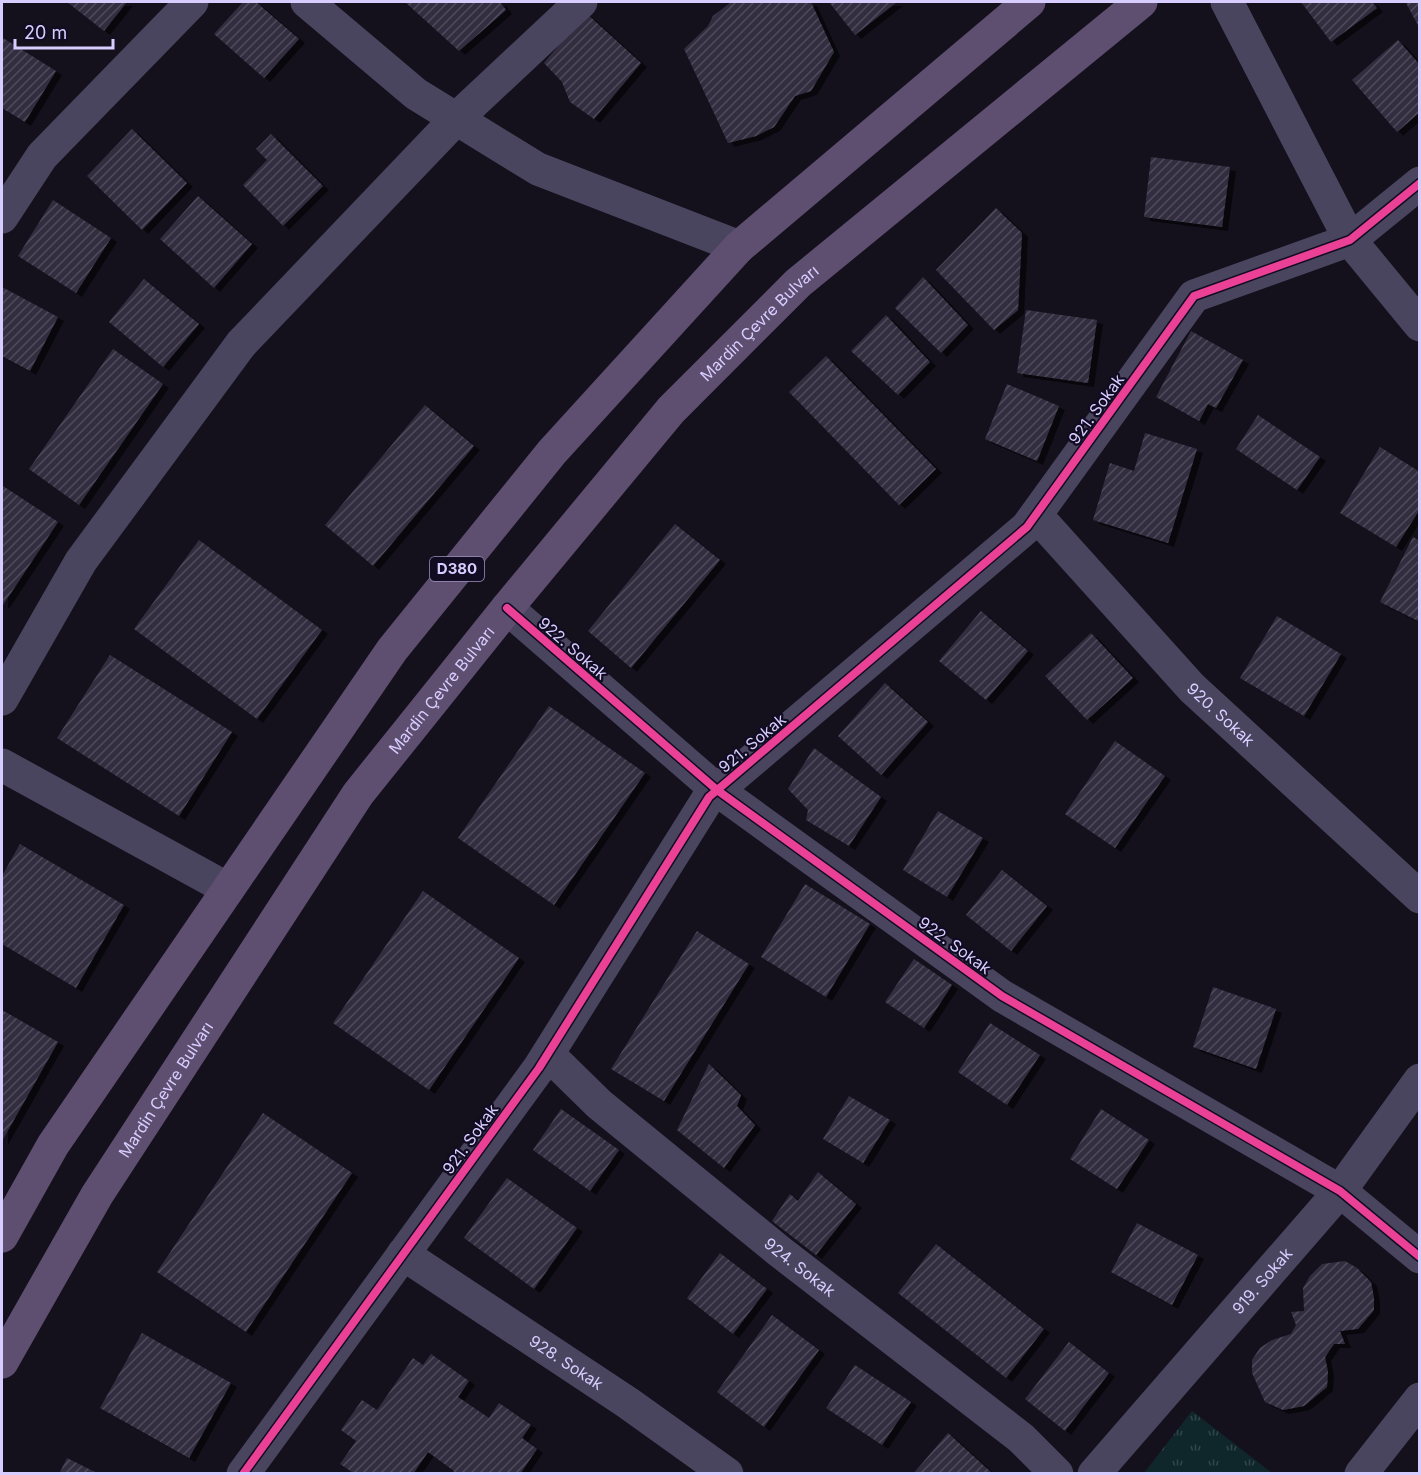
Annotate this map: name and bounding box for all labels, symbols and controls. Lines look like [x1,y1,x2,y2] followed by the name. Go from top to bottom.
[15,12,112,50] scale bar
[24,22,67,43] text: 20 m
[696,260,822,385] street label: Mardin Çevre Bulvarı
[1064,370,1128,448] street label: 921. Sokak
[430,557,484,581] road number: D380
[534,613,612,684] street label: 922. Sokak
[384,622,499,758] street label: Mardin Çevre Bulvarı
[1183,678,1259,751] street label: 920. Sokak
[714,709,790,777] street label: 921. Sokak
[915,912,995,978] street label: 922. Sokak
[114,1018,217,1161] street label: Mardin Çevre Bulvarı
[438,1100,502,1178] street label: 921. Sokak
[760,1233,840,1301] street label: 924. Sokak
[1228,1243,1296,1318] street label: 919. Sokak
[526,1330,607,1394] street label: 928. Sokak

